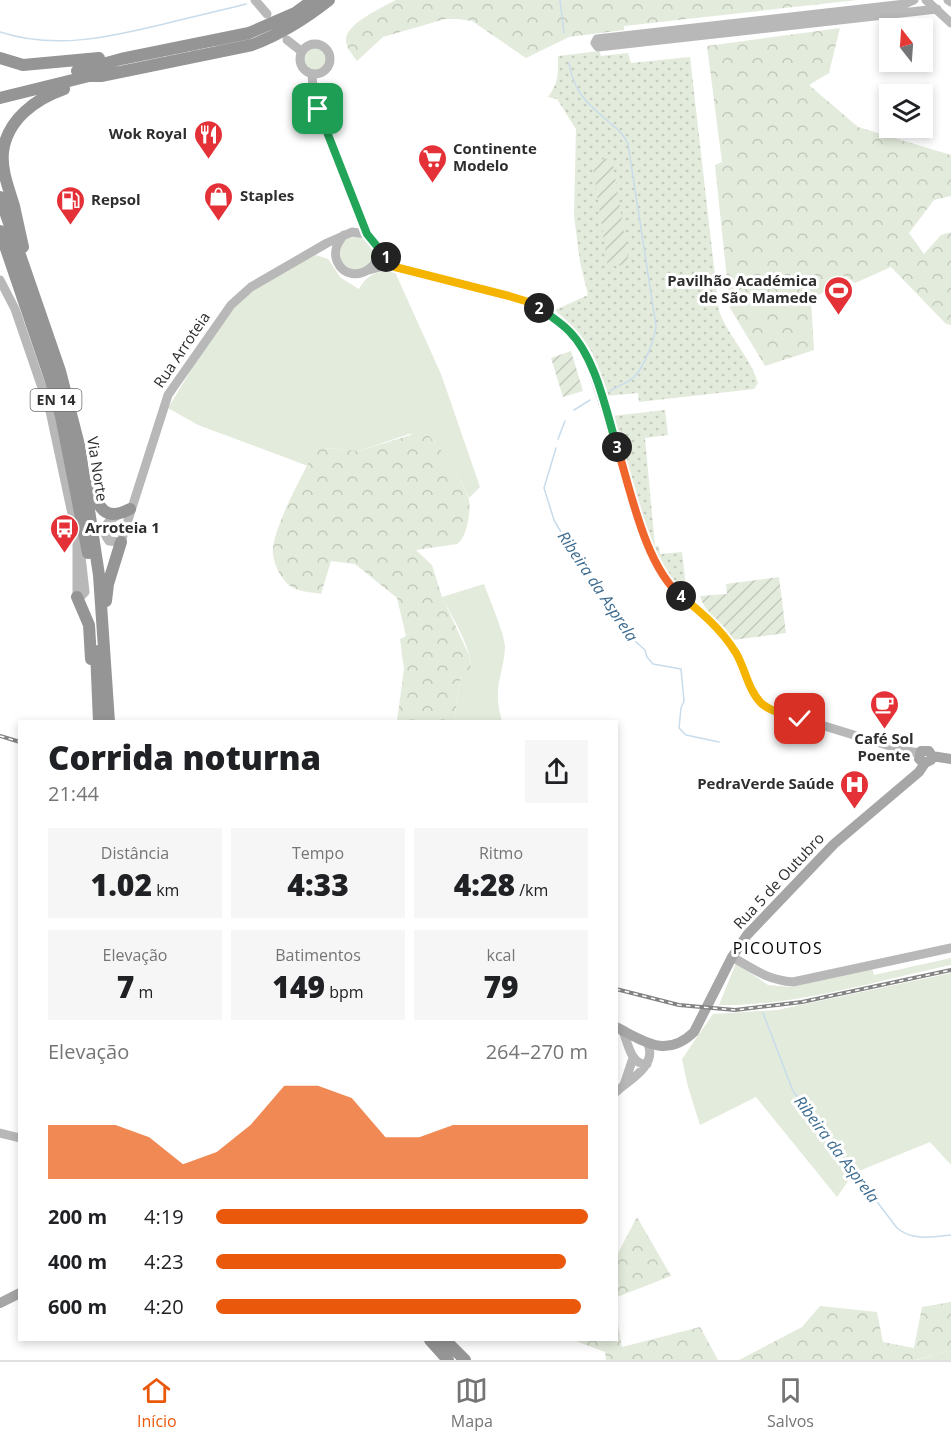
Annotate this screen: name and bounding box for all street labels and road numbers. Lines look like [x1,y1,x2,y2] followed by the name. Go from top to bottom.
[148,308,214,391] street label: Rua Arroteia
[31,389,82,411] road number: EN 14
[83,435,113,503] street label: Via Norte
[729,828,828,933] street label: Rua 5 de Outubro

